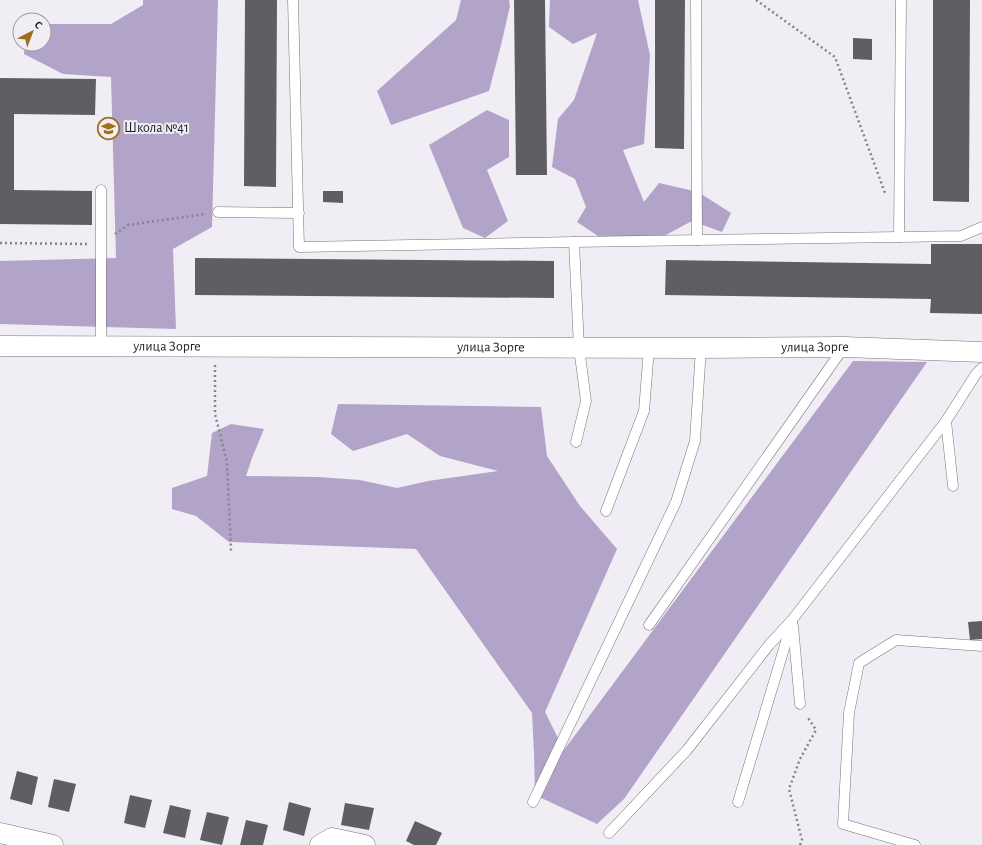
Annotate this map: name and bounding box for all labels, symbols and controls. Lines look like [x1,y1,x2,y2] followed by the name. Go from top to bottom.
[12,12,52,52] north arrow
[32,19,44,31] text: С
[96,115,122,141] school or university icon: Школа №41
[124,121,189,135] place label: Школа №41
[132,339,201,354] street label: улица Зорге
[456,340,525,354] street label: улица Зорге
[780,340,849,354] street label: улица Зорге

